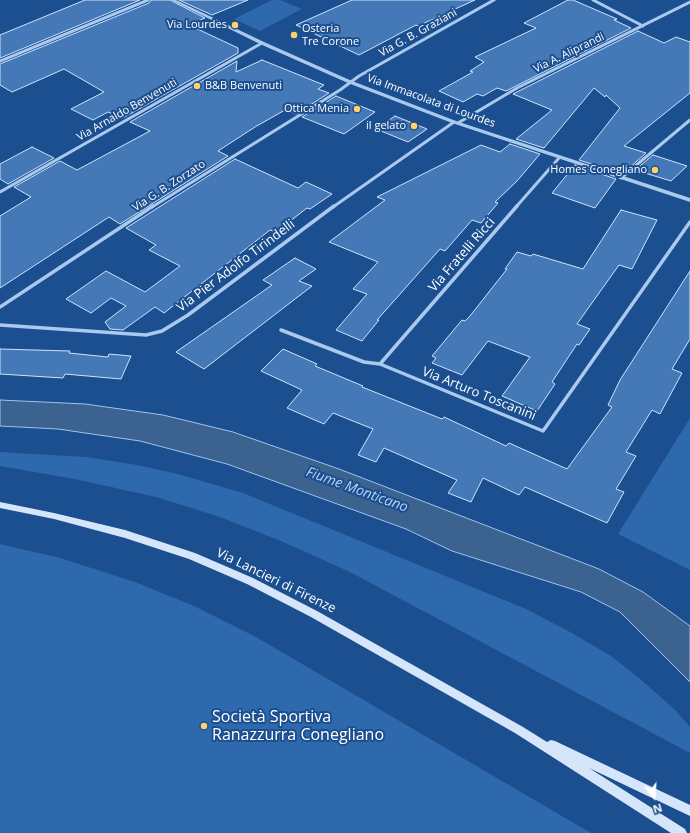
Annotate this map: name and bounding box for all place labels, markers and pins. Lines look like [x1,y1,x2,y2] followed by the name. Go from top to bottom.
[167,18,227,32] place label: Via Lourdes
[230,20,240,30] marker: Via Lourdes
[302,22,359,48] place label: Osteria Tre Corone
[289,30,299,40] marker: Osteria Tre Corone
[205,79,282,93] place label: B&B Benvenuti
[192,81,202,91] marker: B&B Benvenuti
[284,102,349,116] place label: Ottica Menia
[352,104,362,114] marker: Ottica Menia
[366,119,406,133] place label: il gelato
[409,121,419,131] marker: il gelato
[550,163,647,177] place label: Homes Conegliano
[650,165,660,175] marker: Homes Conegliano
[212,707,384,745] place label: Società Sportiva Ranazzurra Conegliano
[199,721,209,731] marker: Società Sportiva Ranazzurra Conegliano

